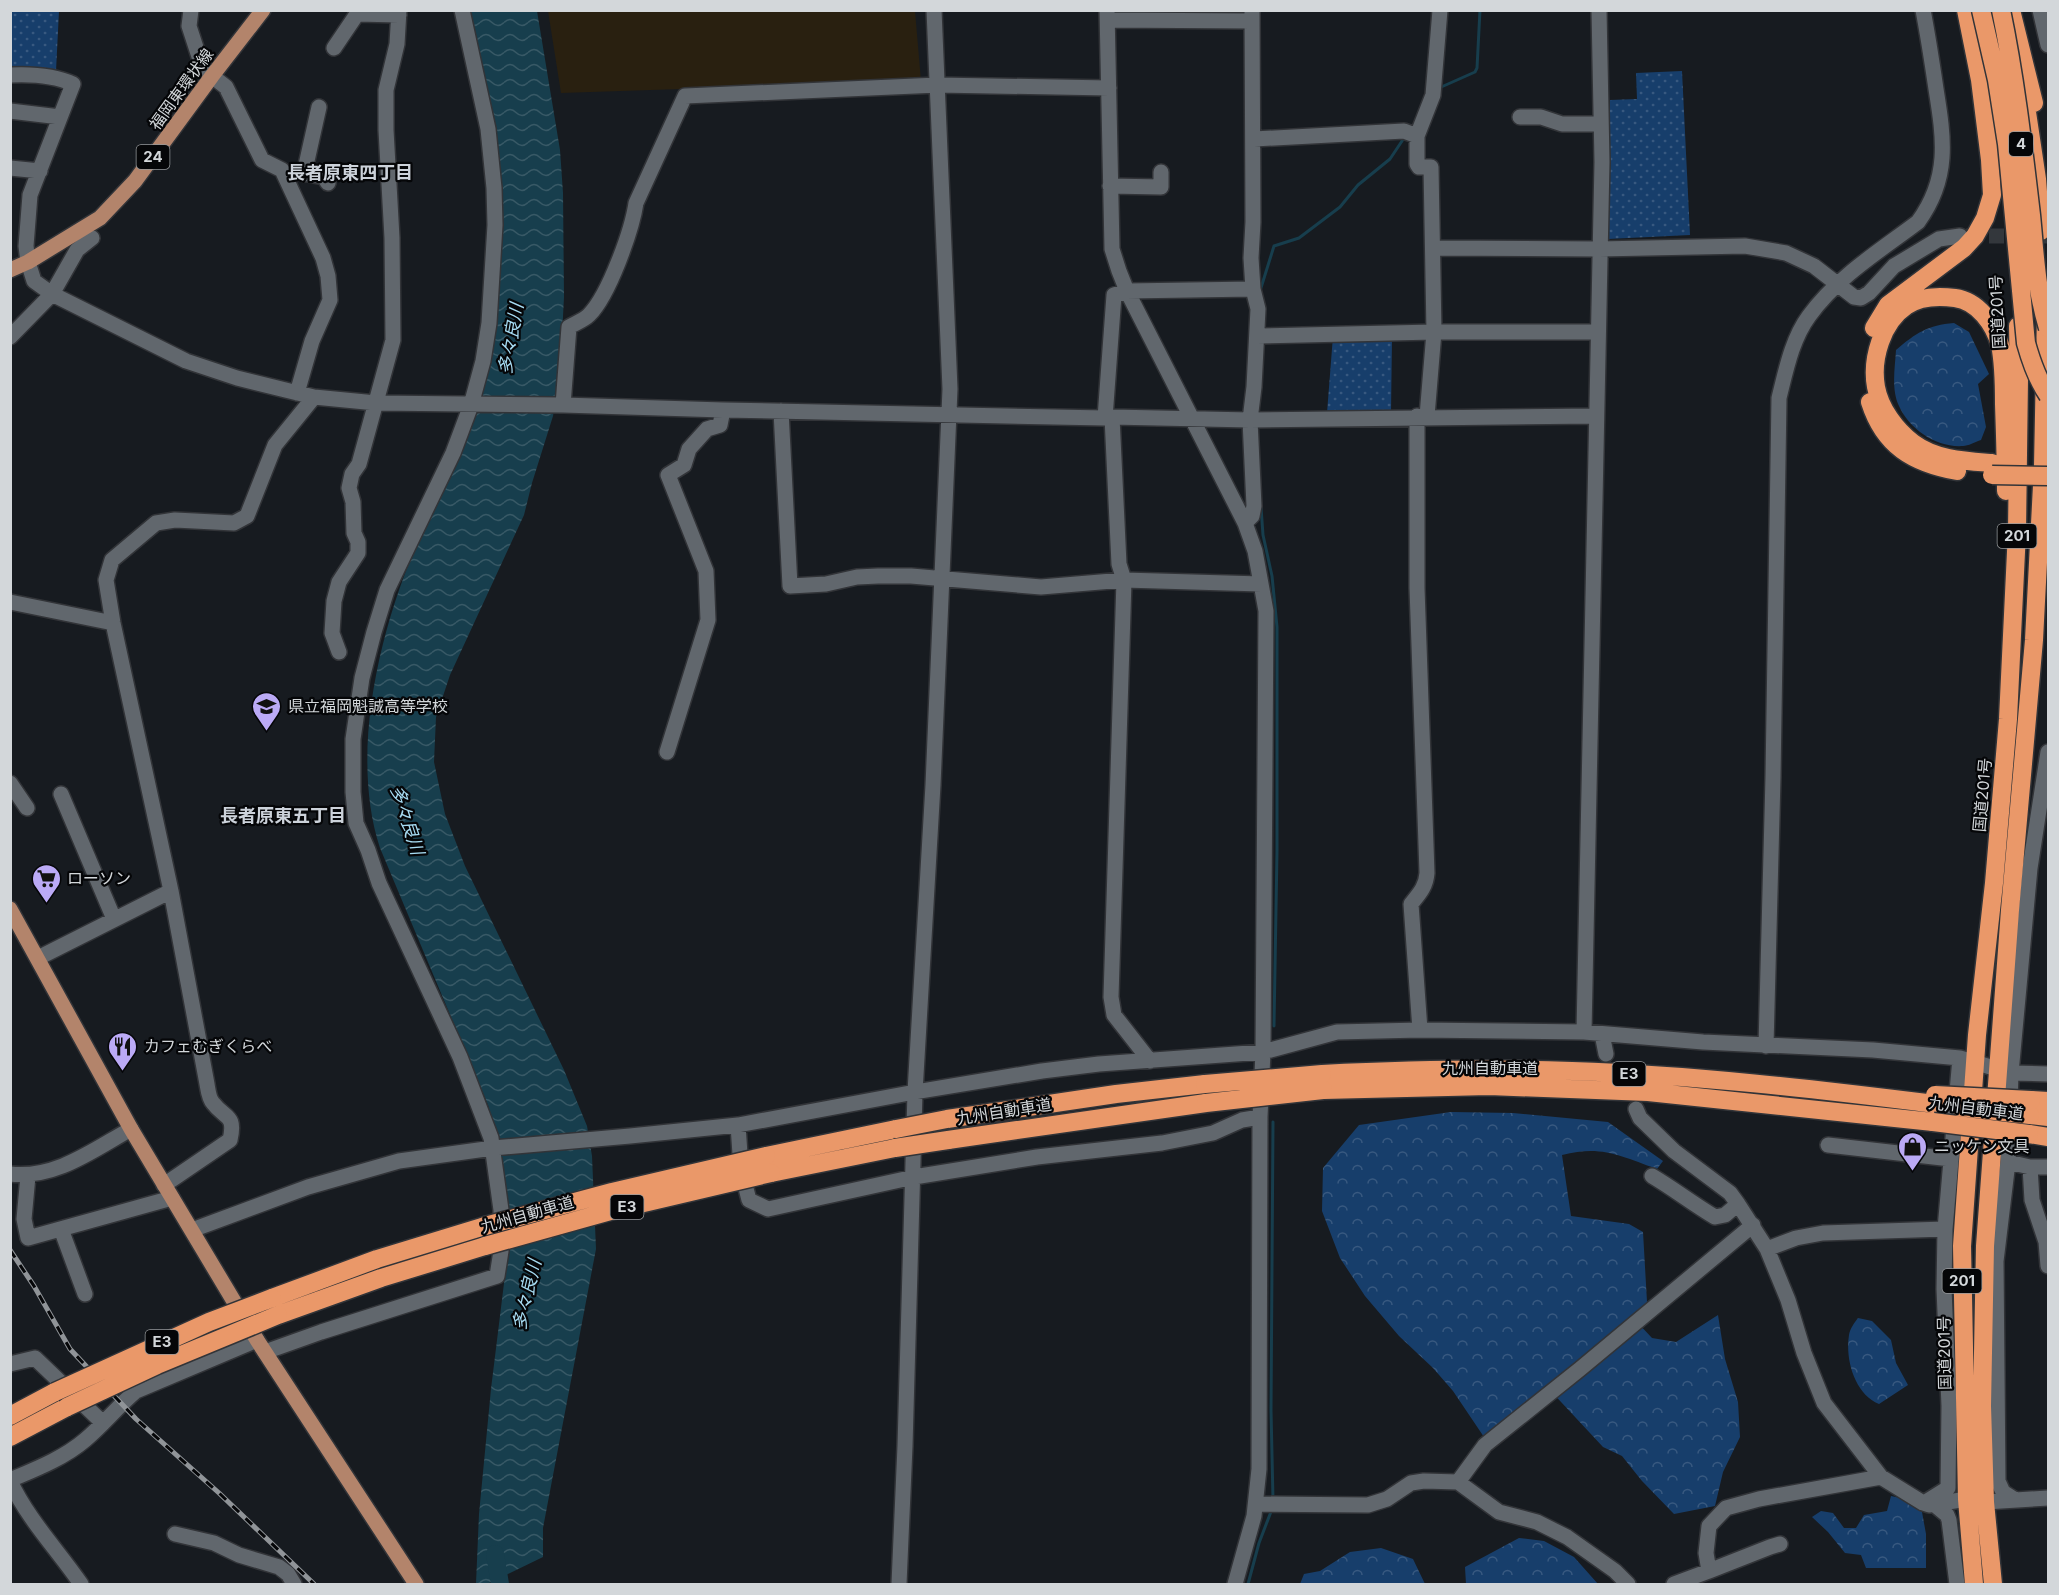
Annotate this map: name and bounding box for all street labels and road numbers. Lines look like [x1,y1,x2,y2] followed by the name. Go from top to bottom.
[145,44,217,134] street label: 福岡東環状線
[2009,132,2033,156] road number: 4
[136,145,170,169] road number: 24
[1985,274,2009,350] street label: 国道201号
[1998,524,2036,548] road number: 201
[1969,757,1995,833] street label: 国道201号
[1442,1058,1538,1078] street label: 九州自動車道
[1612,1062,1646,1086] road number: E3
[1927,1092,2025,1124] street label: 九州自動車道
[955,1094,1053,1128] street label: 九州自動車道
[478,1191,576,1237] street label: 九州自動車道
[610,1195,644,1219] road number: E3
[1942,1269,1982,1293] road number: 201
[1933,1316,1955,1390] street label: 国道201号
[146,1330,178,1354] road number: E3

